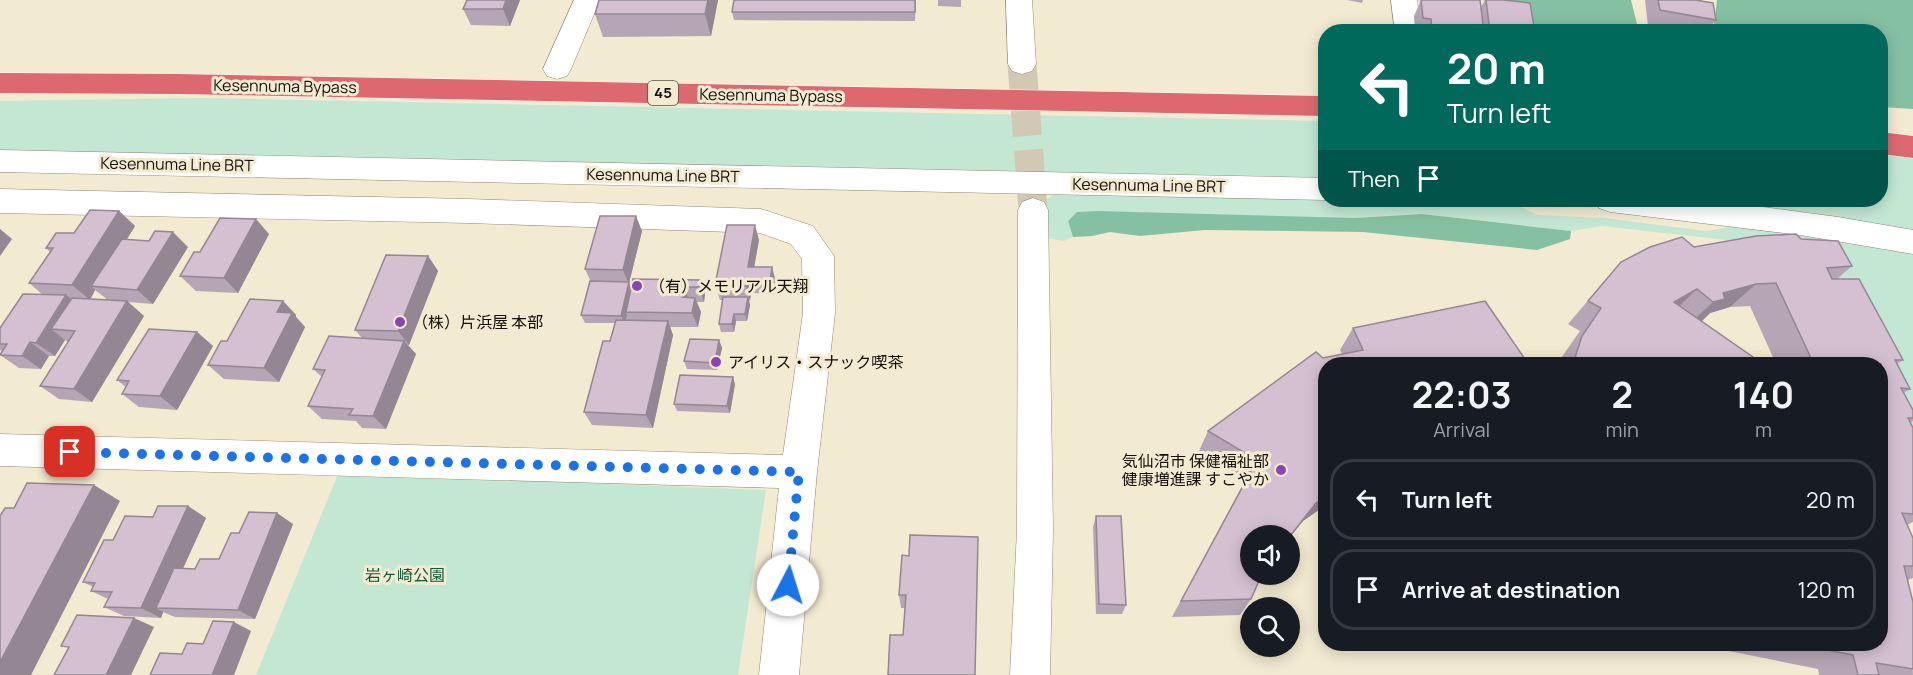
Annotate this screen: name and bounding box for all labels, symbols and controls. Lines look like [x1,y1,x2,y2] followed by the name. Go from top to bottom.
[1447,39,1546,97] text: 20 m
[1348,48,1426,126] icon: left
[213,74,357,98] street label: Kesennuma Bypass
[648,81,678,105] road number: 45
[699,83,843,107] street label: Kesennuma Bypass
[1447,94,1551,131] text: Turn left
[100,152,254,176] street label: Kesennuma Line BRT
[1412,162,1445,195] icon: arrive
[586,163,740,187] street label: Kesennuma Line BRT
[1348,164,1400,194] text: Then
[1072,173,1226,197] street label: Kesennuma Line BRT
[649,275,809,297] place label: （有）メモリアル天翔
[630,279,644,293] marker: （有）メモリアル天翔
[412,311,543,333] place label: （株）片浜屋 本部
[393,315,407,329] marker: （株）片浜屋 本部
[728,351,903,373] place label: アイリス・スナック喫茶
[709,355,723,369] marker: アイリス・スナック喫茶
[1412,370,1512,419] text: 22:03
[1611,370,1633,419] text: 2
[1733,370,1794,419] text: 140
[1433,416,1490,443] text: Arrival
[1605,416,1639,443] text: min
[1755,416,1772,443] text: m
[44,426,95,477] pin
[53,435,86,468] icon: arrive
[1122,450,1269,490] place label: 気仙沼市 保健福祉部 健康増進課 すこやか
[1274,463,1288,477] marker: 気仙沼市 保健福祉部 健康増進課 すこやか
[1351,483,1384,516] icon: left
[1402,485,1492,515] text: Turn left
[1806,485,1855,515] text: 20 m
[1240,525,1300,657] map controls
[1240,525,1300,585] button: sound
[756,553,820,617] position arrow
[365,564,445,586] park label: 岩ヶ崎公園
[1351,573,1384,606] icon: arrive
[1402,575,1620,605] text: Arrive at destination
[1797,575,1855,605] text: 120 m
[1240,597,1300,657] button: search

